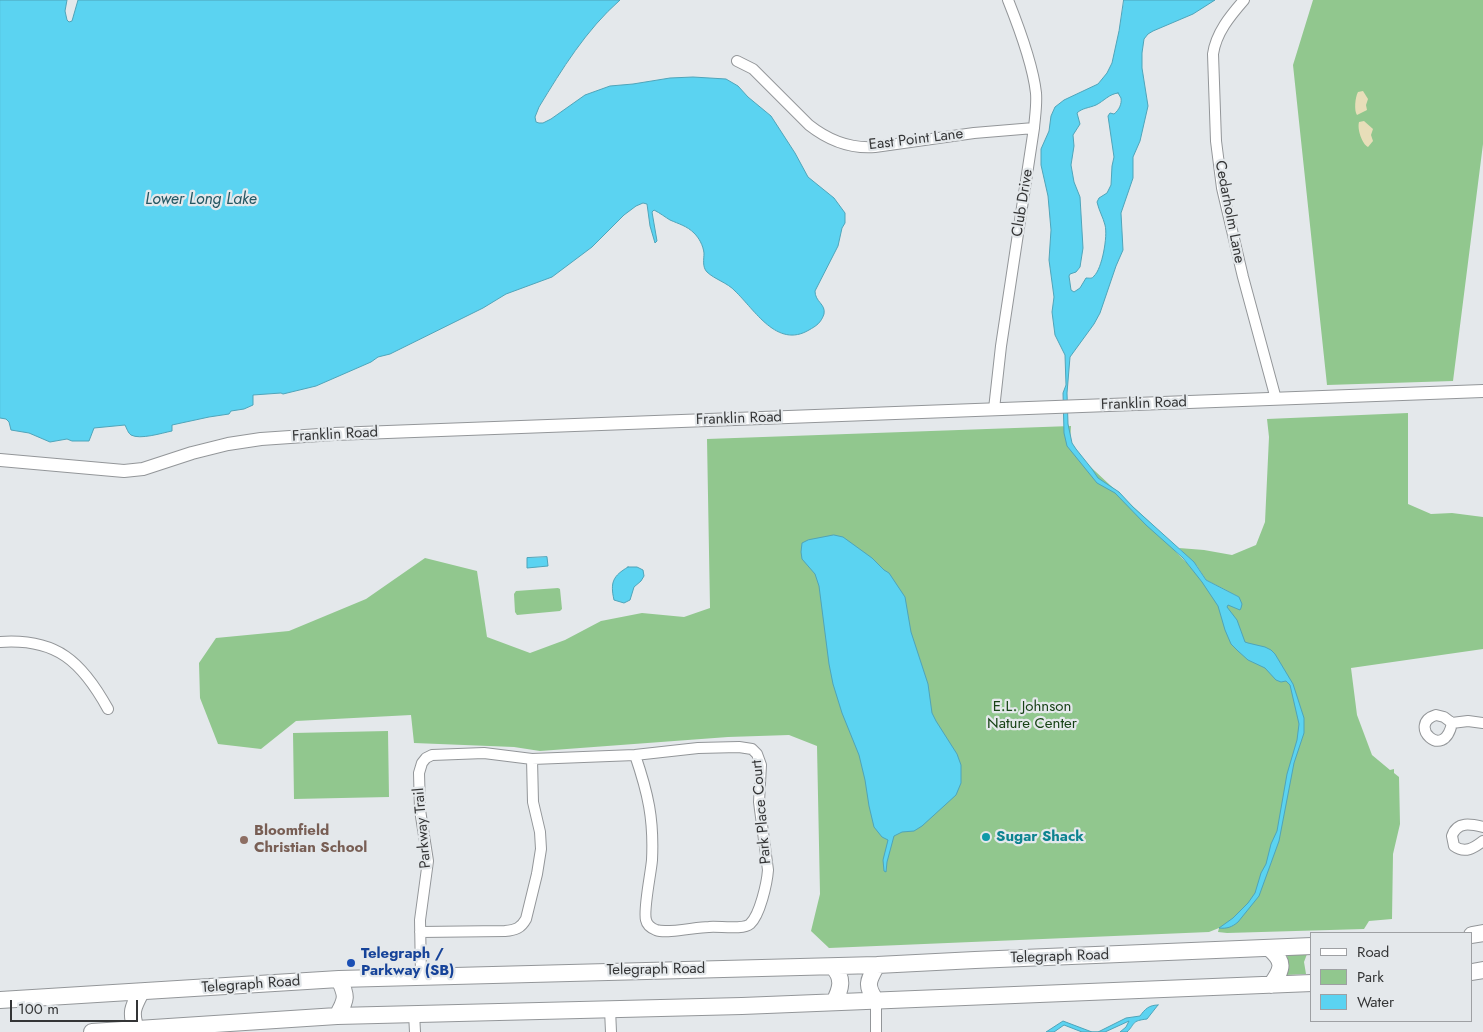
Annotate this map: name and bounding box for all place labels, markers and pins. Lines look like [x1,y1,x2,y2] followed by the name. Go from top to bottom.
[254,822,367,857] place label: Bloomfield Christian School
[996,828,1084,846] place label: Sugar Shack
[980,831,992,843] marker: Sugar Shack
[238,834,250,846] marker: Bloomfield Christian School
[361,945,454,980] place label: Telegraph / Parkway (SB)
[345,957,357,969] marker: Telegraph / Parkway (SB)

